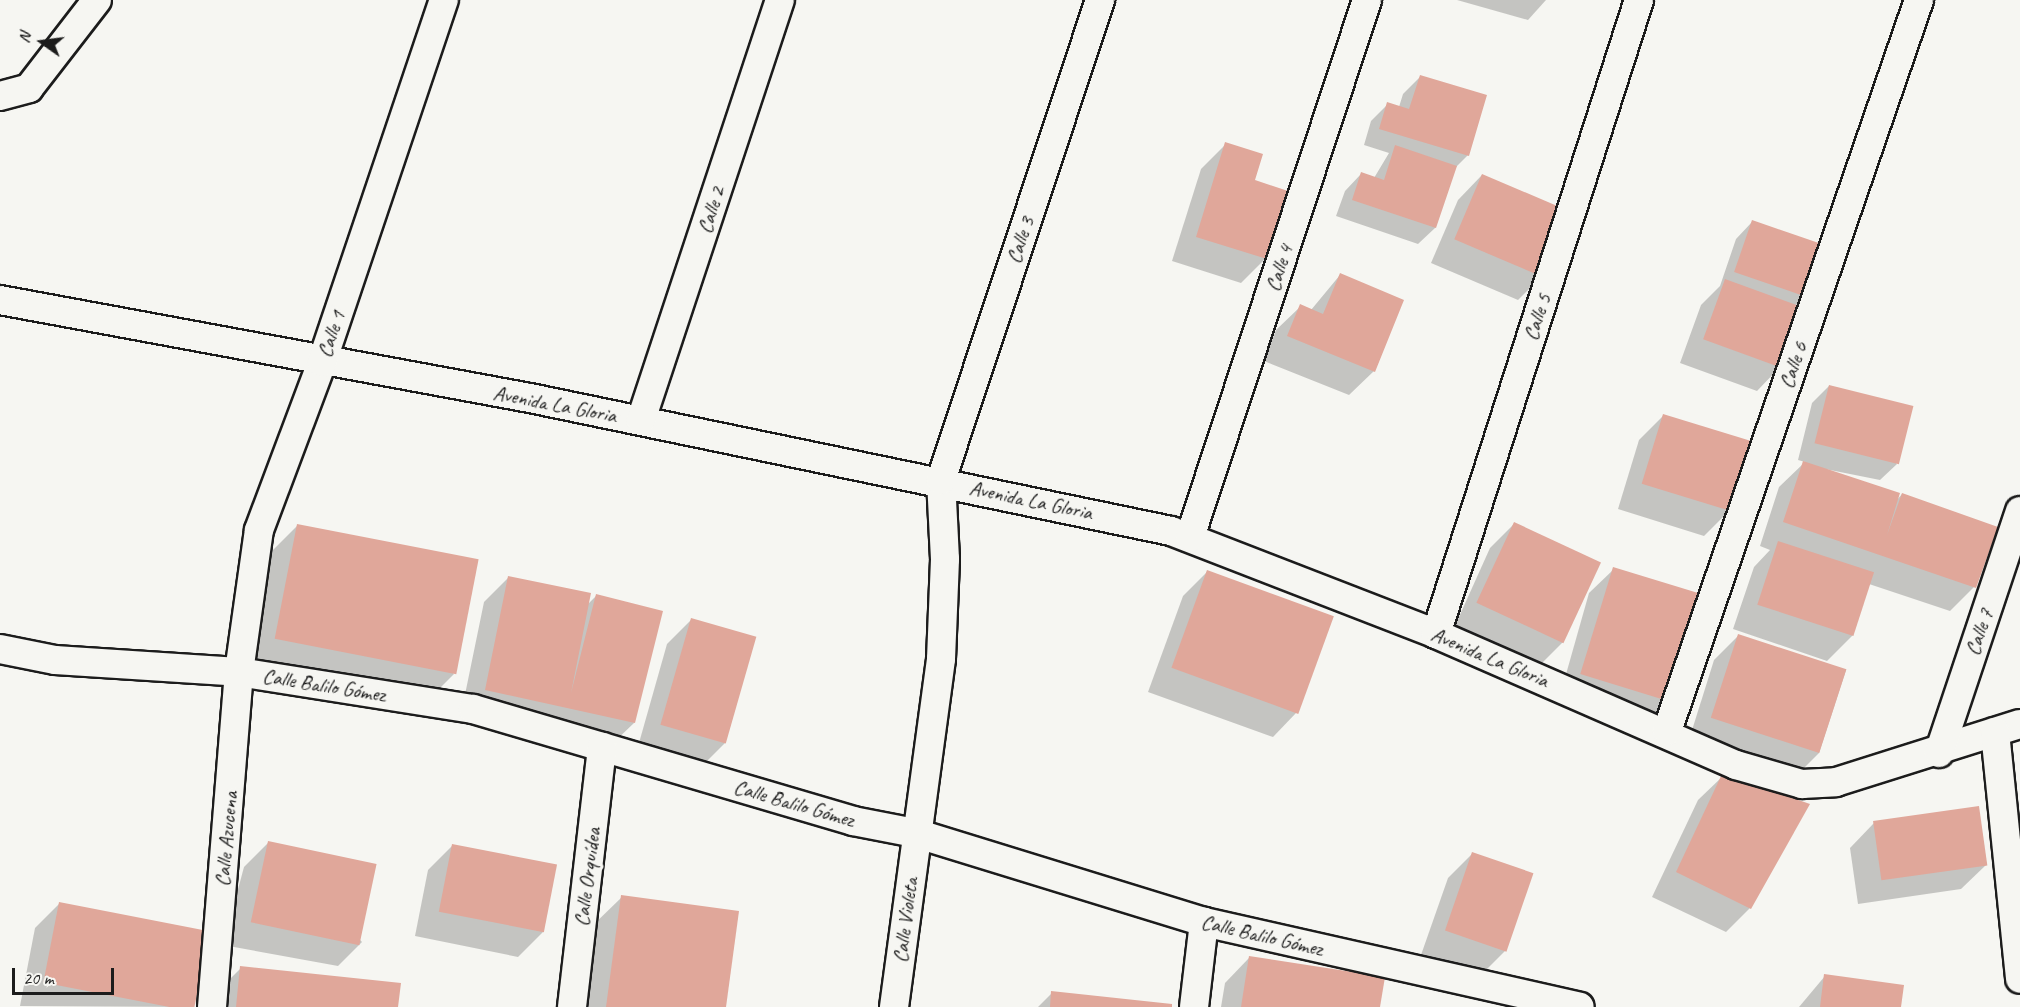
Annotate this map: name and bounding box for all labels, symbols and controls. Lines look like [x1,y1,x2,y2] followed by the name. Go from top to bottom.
[12,12,72,72] north arrow
[14,30,35,45] text: N
[692,183,730,237] street label: Calle 2
[1001,213,1039,267] street label: Calle 3
[1260,241,1298,295] street label: Calle 4
[1518,290,1556,344] street label: Calle 5
[311,307,351,361] street label: Calle 1
[1773,338,1813,392] street label: Calle 6
[492,380,618,428] street label: Avenida La Gloria
[968,475,1094,525] street label: Avenida La Gloria
[1959,605,1999,659] street label: Calle 7
[1428,621,1552,693] street label: Avenida La Gloria
[261,663,387,707] street label: Calle Balilo Gómez
[731,774,857,832] street label: Calle Balilo Gómez
[209,790,243,888] street label: Calle Azucena
[568,826,606,928] street label: Calle Orquídea
[887,876,923,964] street label: Calle Violeta
[1198,909,1326,961] street label: Calle Balilo Gómez
[15,956,117,994] scale bar
[23,967,54,989] text: 20 m

